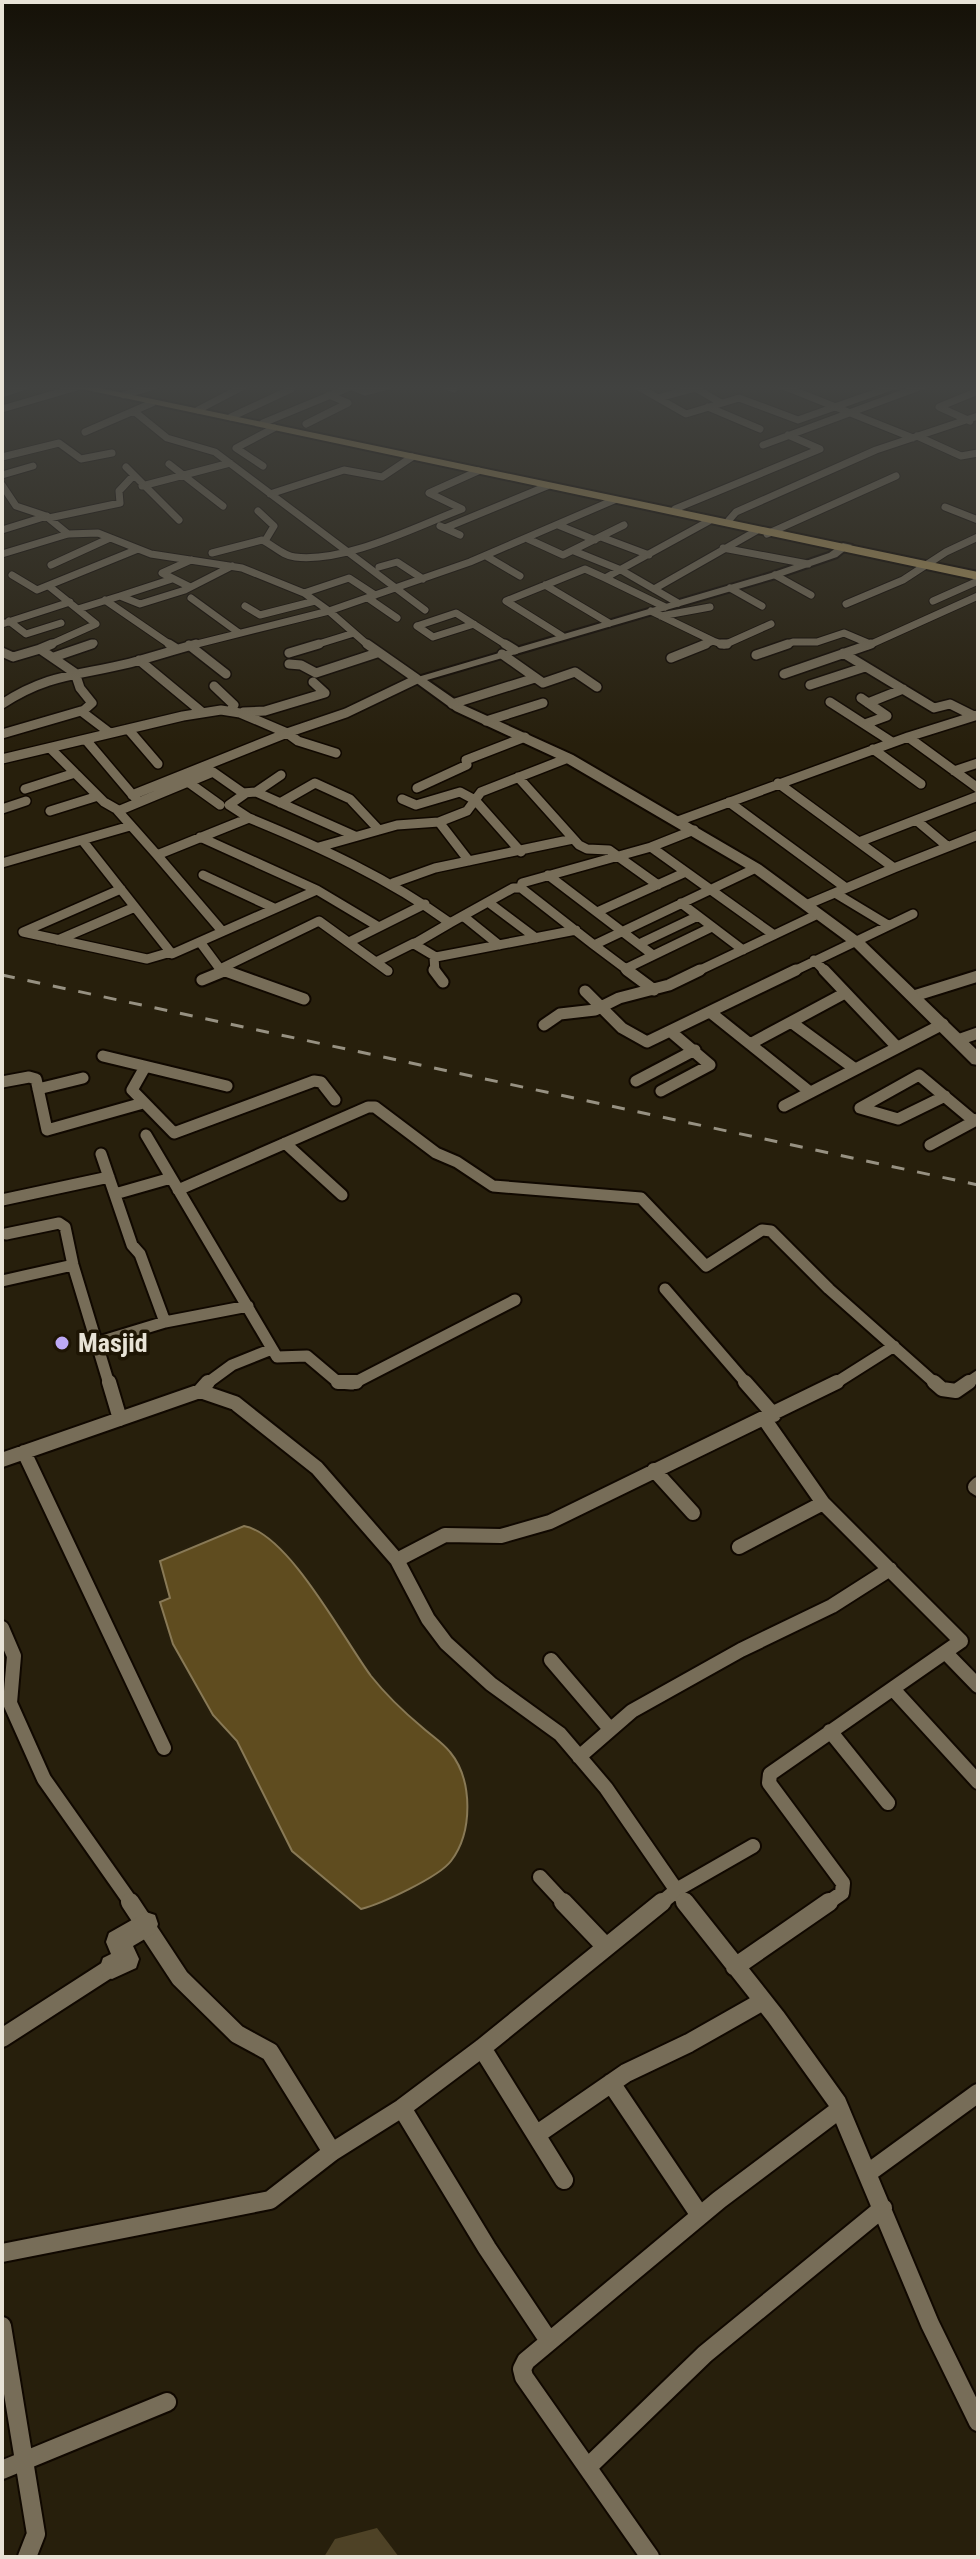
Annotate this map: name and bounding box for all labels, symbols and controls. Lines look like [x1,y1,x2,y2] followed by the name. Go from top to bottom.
[78,1328,148,1358] place label: Masjid
[53,1334,71,1352] marker: Masjid

